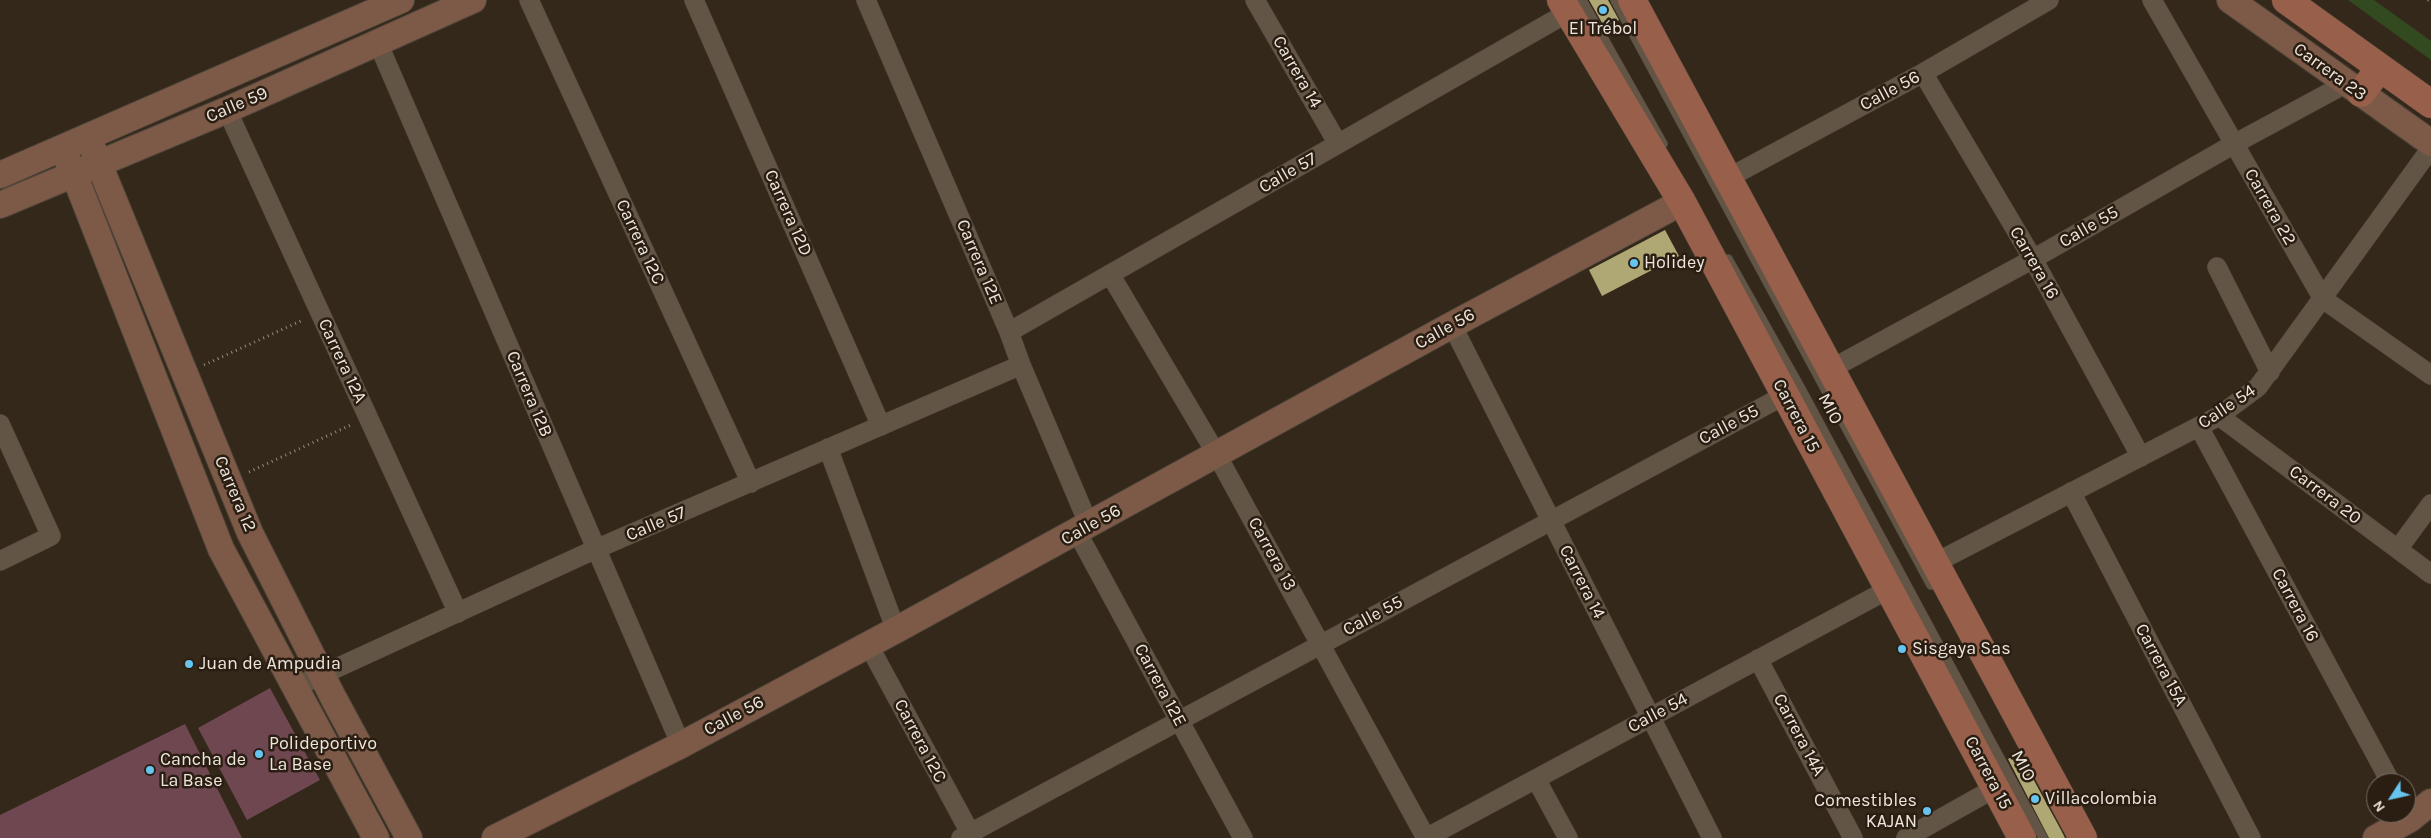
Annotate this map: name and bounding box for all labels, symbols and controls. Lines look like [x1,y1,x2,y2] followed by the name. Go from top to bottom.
[1597,4,1609,16] marker: El Trébol
[1569,18,1637,40] place label: El Trébol
[1268,32,1326,112] street label: Carrera 14
[2289,38,2371,106] street label: Carrera 23
[1856,66,1924,116] street label: Calle 56
[203,82,271,128] street label: Calle 59
[1255,148,1321,198] street label: Calle 57
[2239,165,2301,249] street label: Carrera 22
[759,167,817,259] street label: Carrera 12D
[611,196,669,288] street label: Carrera 12C
[2056,201,2122,253] street label: Calle 55
[951,216,1007,308] street label: Carrera 12E
[2005,223,2063,303] street label: Carrera 16
[1644,252,1705,274] place label: Holidey
[1628,257,1640,269] marker: Holidey
[1411,304,1479,354] street label: Calle 56
[313,315,371,407] street label: Carrera 12A
[501,348,557,440] street label: Carrera 12B
[1768,376,1824,456] street label: Carrera 15
[2194,380,2260,434] street label: Calle 54
[1813,390,1847,428] street label: MIO
[1695,400,1763,450] street label: Calle 55
[209,453,261,535] street label: Carrera 12
[2285,461,2365,529] street label: Carrera 20
[1057,500,1125,550] street label: Calle 56
[623,502,689,546] street label: Calle 57
[1243,514,1301,594] street label: Carrera 13
[1554,542,1610,622] street label: Carrera 14
[2267,565,2323,645] street label: Carrera 16
[1339,591,1407,641] street label: Calle 55
[2130,620,2192,710] street label: Carrera 15A
[1912,638,2011,660] place label: Sisgaya Sas
[1129,640,1191,730] street label: Carrera 12E
[1896,643,1908,655] marker: Sisgaya Sas
[199,653,341,675] place label: Juan de Ampudia
[183,658,195,670] marker: Juan de Ampudia
[1624,688,1692,738] street label: Calle 54
[1768,690,1830,780] street label: Carrera 14A
[700,691,768,741] street label: Calle 56
[889,696,951,786] street label: Carrera 12C
[269,733,377,776] place label: Polideportivo La Base
[1960,733,2016,813] street label: Carrera 15
[2006,747,2040,785] street label: MIO
[253,748,265,760] marker: Polideportivo La Base
[160,749,246,792] place label: Cancha de La Base
[144,764,156,776] marker: Cancha de La Base
[2366,773,2416,823] north arrow
[2045,788,2157,810] place label: Villacolombia
[1814,790,1917,832] place label: Comestibles KAJAN
[2029,793,2041,805] marker: Villacolombia
[2369,797,2389,815] text: N
[1921,805,1933,817] marker: Comestibles KAJAN

